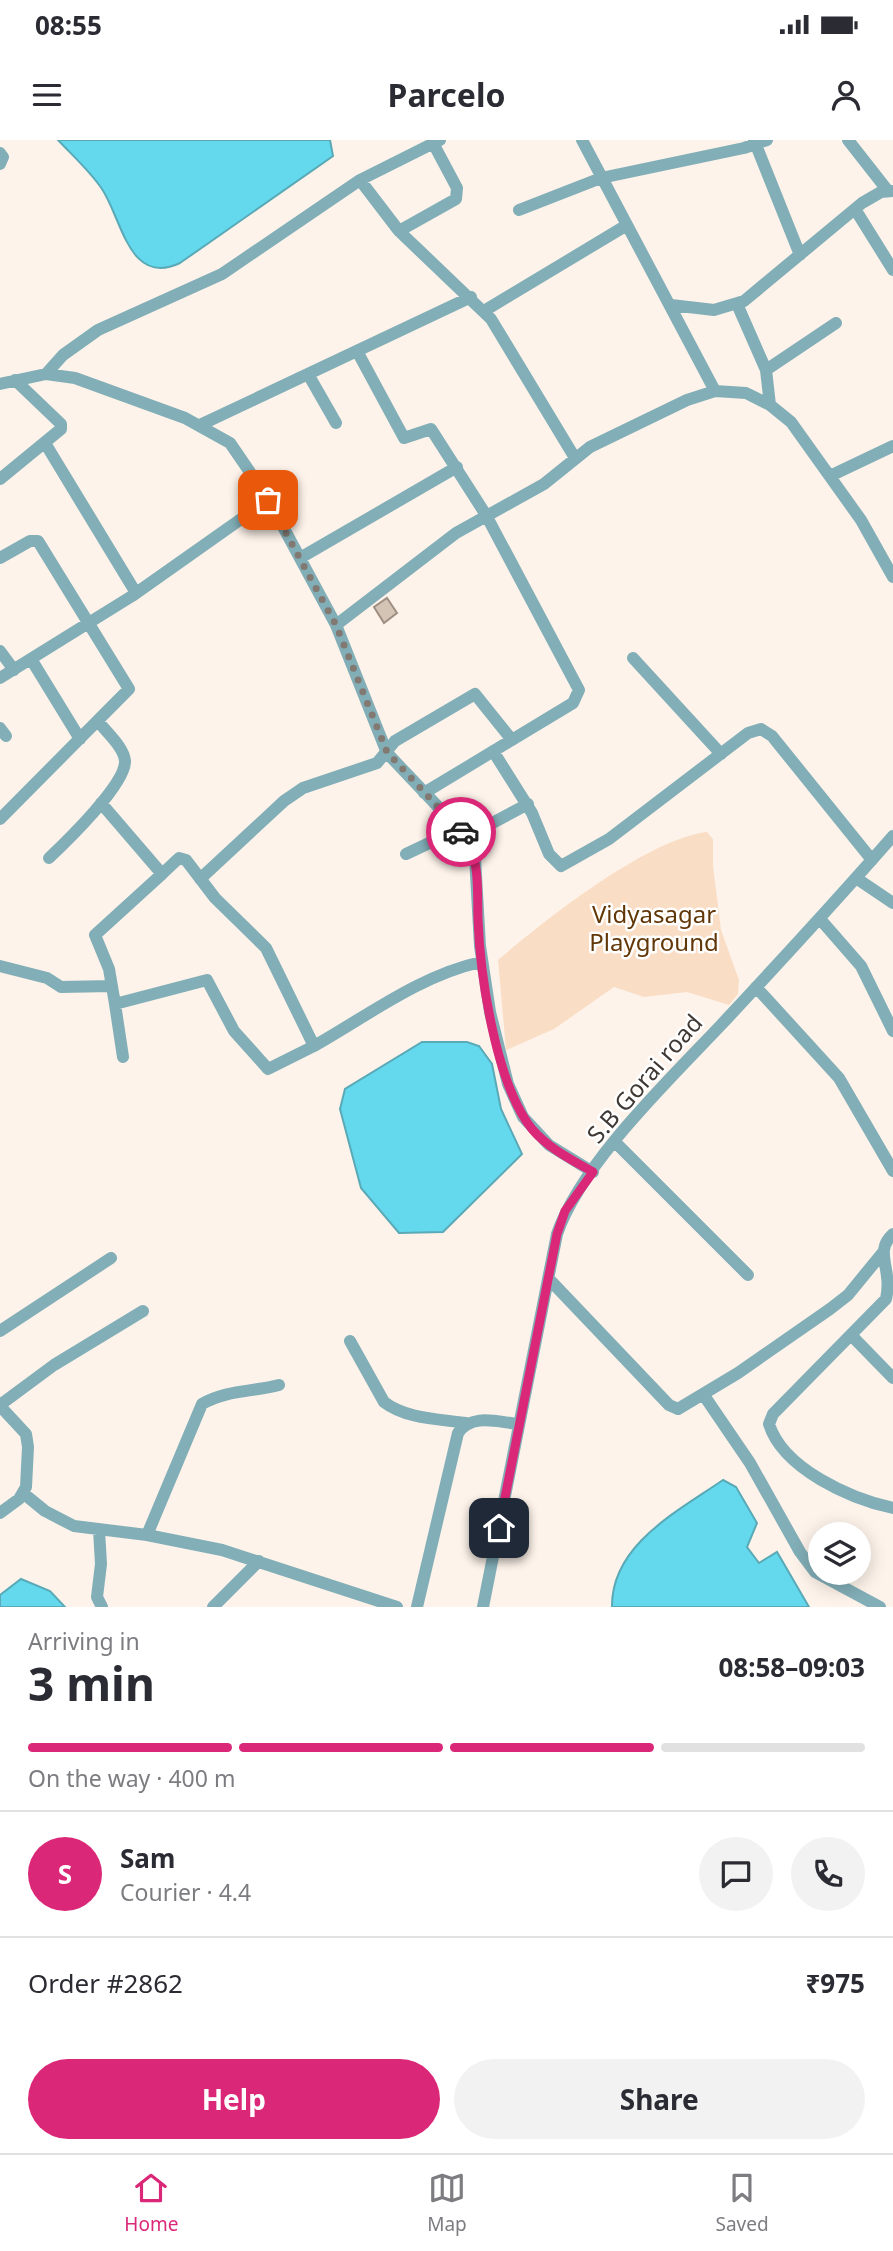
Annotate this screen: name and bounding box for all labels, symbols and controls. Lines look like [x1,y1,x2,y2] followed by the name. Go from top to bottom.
[35,7,102,43] text: 08:55
[388,73,505,116] text: Parcelo
[28,76,66,114] icon: menu
[827,76,865,114] icon: person
[238,470,298,530] pin
[249,481,287,519] icon: bag
[426,797,496,867] courier
[442,813,480,851] icon: car
[589,897,719,958] park label: Vidyasagar Playground
[579,1006,709,1150] street label: S.B Gorai road
[469,1498,529,1558] pin
[480,1509,518,1547] icon: home
[808,1522,871,1585] map controls
[808,1522,871,1585] button: layers
[28,1625,140,1657] text: Arriving in
[718,1649,865,1685] text: 08:58–09:03
[28,1652,155,1714] text: 3 min
[28,1762,235,1794] text: On the way · 400 m
[699,1837,773,1911] button: chat
[791,1837,865,1911] button: phone
[120,1840,175,1876] text: Sam
[58,1856,72,1892] text: S
[120,1876,251,1908] text: Courier · 4.4
[28,1965,183,2001] text: Order #2862
[806,1965,865,2001] text: ₹975
[28,2059,440,2139] button: Help
[454,2059,865,2139] button: Share
[124,2169,178,2237] tab: Home
[427,2169,467,2237] tab: Map
[715,2169,769,2237] tab: Saved

